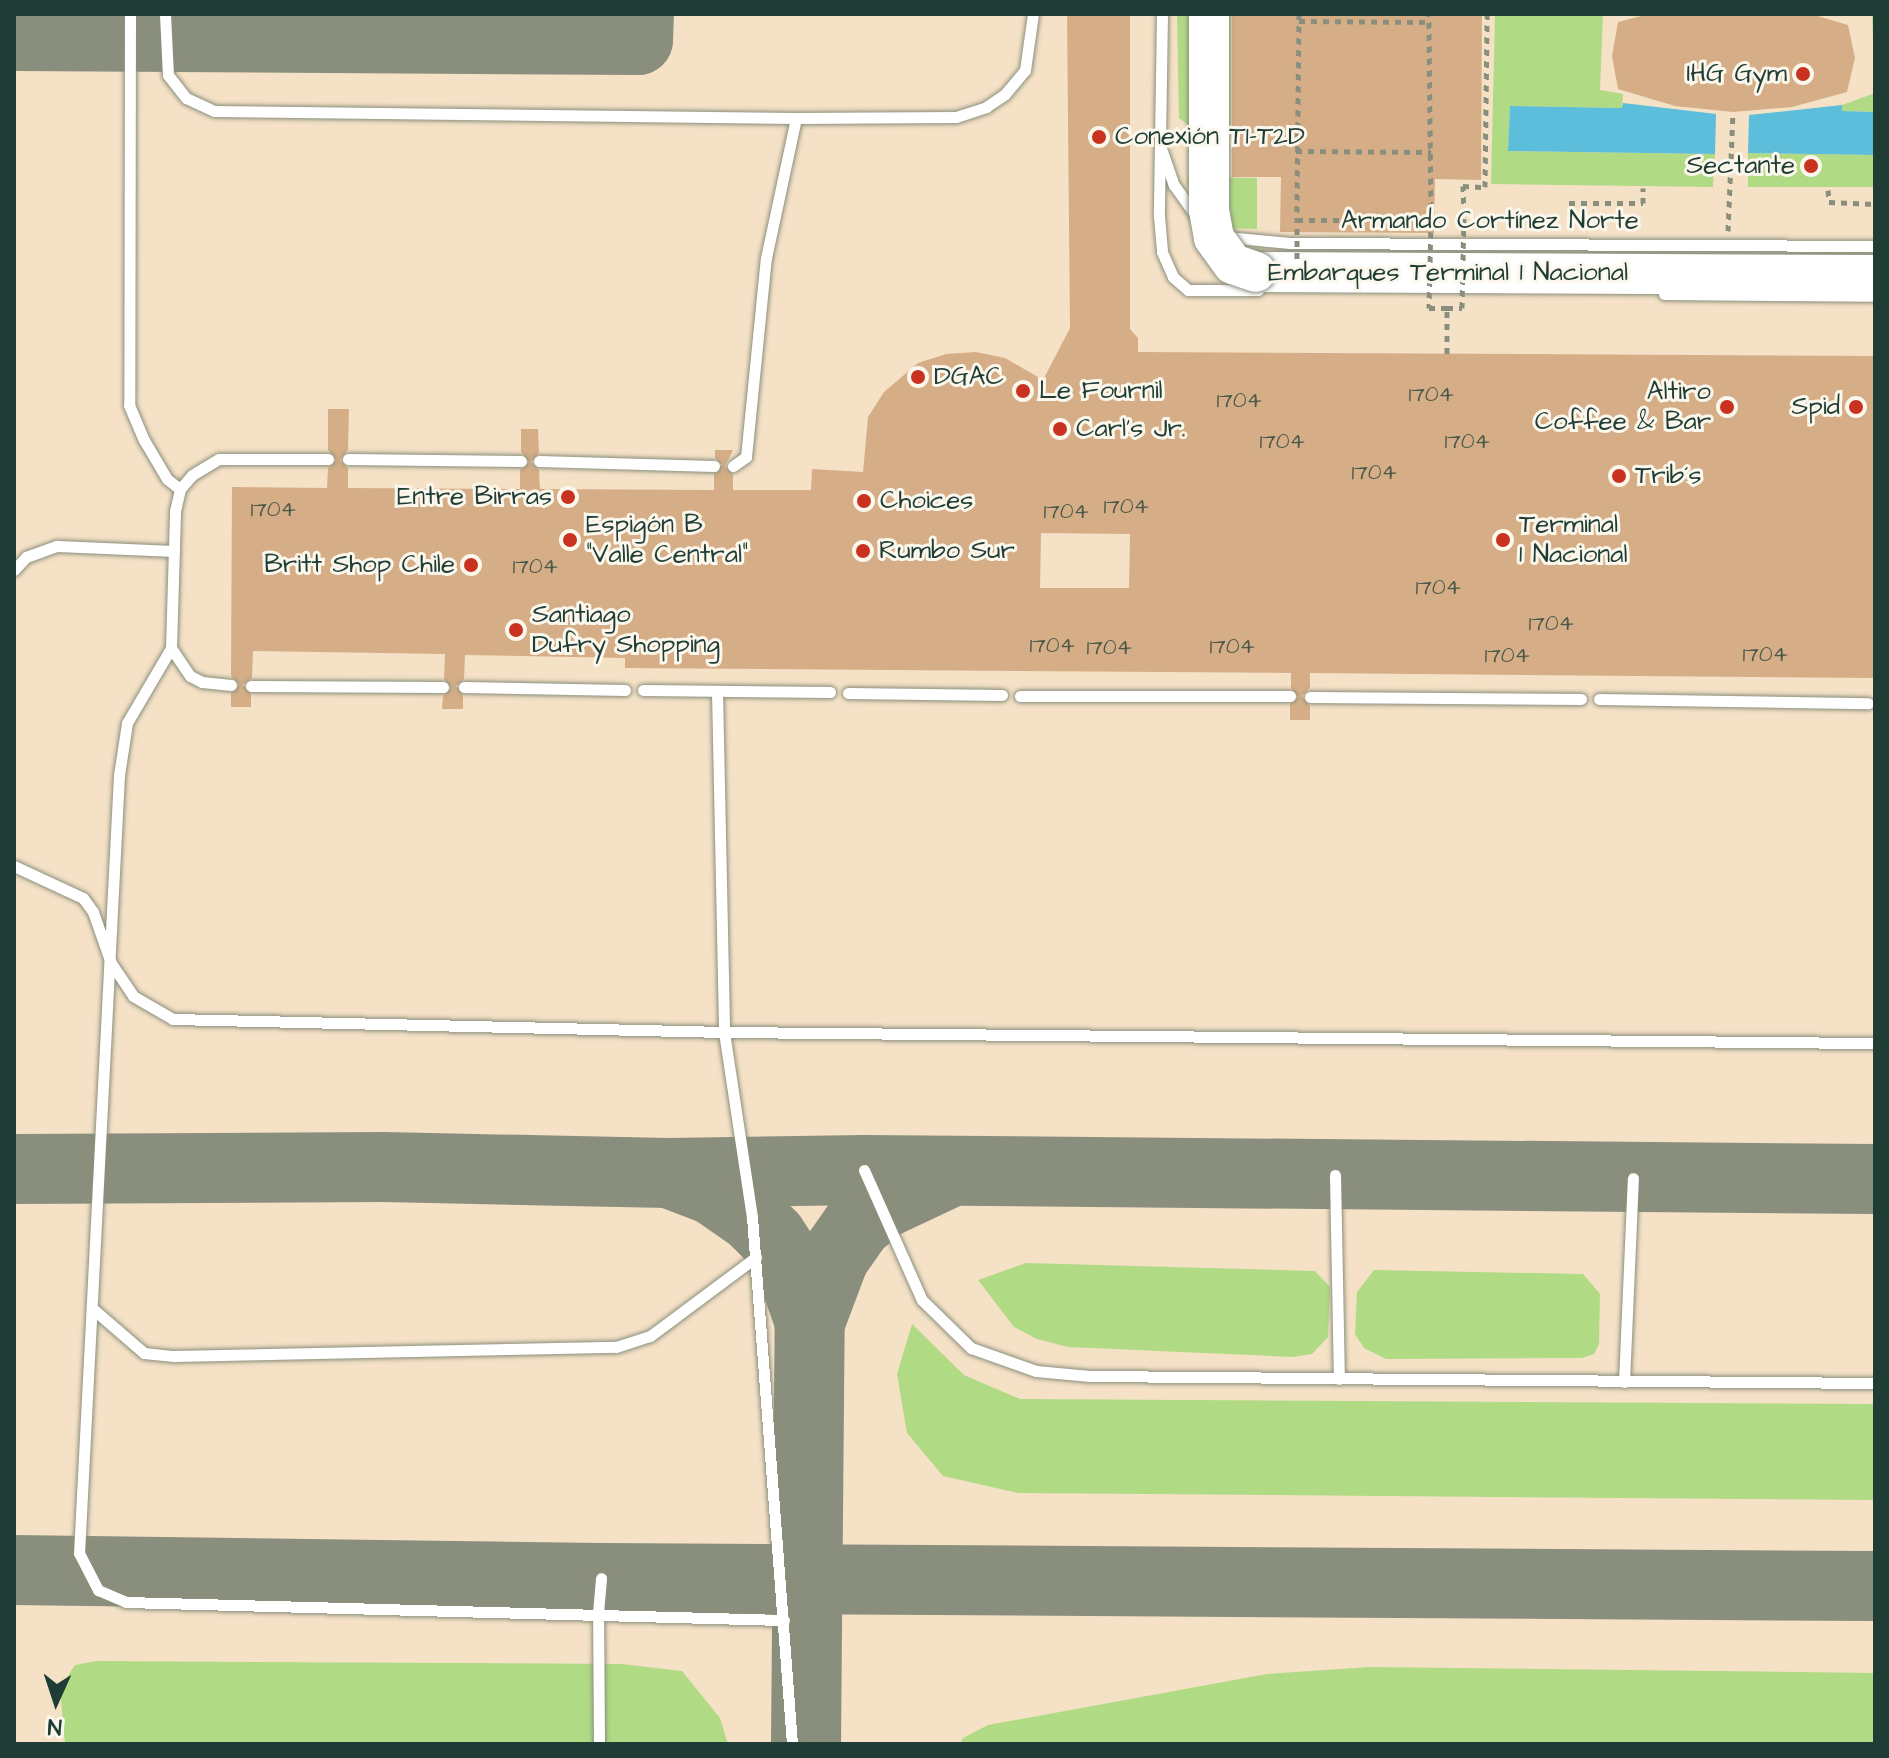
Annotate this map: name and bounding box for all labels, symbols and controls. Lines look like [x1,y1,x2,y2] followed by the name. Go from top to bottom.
[1686,58,1787,90] place label: IHG Gym
[1794,65,1812,83] marker: IHG Gym
[1115,121,1305,153] place label: Conexión T1-T2D
[1090,128,1108,146] marker: Conexión T1-T2D
[1686,150,1795,182] place label: Sectante
[1802,157,1820,175] marker: Sectante
[1341,205,1639,237] street label: Armando Cortínez Norte
[1268,257,1628,289] street label: Embarques Terminal 1 Nacional
[934,361,1004,393] place label: DGAC
[909,368,927,386] marker: DGAC
[1039,375,1163,407] place label: Le Fournil
[1535,376,1711,438] place label: Altiro Coffee & Bar
[1014,382,1032,400] marker: Le Fournil
[1408,382,1454,408] house number: 1704
[1216,388,1262,414] house number: 1704
[1792,391,1840,423] place label: Spid
[1718,398,1736,416] marker: Altiro Coffee & Bar
[1847,398,1865,416] marker: Spid
[1076,413,1186,445] place label: Carl's Jr.
[1051,420,1069,438] marker: Carl's Jr.
[1259,429,1305,455] house number: 1704
[1444,429,1490,455] house number: 1704
[1351,460,1397,486] house number: 1704
[1635,460,1702,492] place label: Trib´s
[1610,467,1628,485] marker: Trib´s
[397,481,552,513] place label: Entre Birras
[880,485,973,517] place label: Choices
[559,488,577,506] marker: Entre Birras
[855,492,873,510] marker: Choices
[1103,494,1149,520] house number: 1704
[250,497,296,523] house number: 1704
[1043,499,1089,525] house number: 1704
[586,509,748,570] place label: Espigón B "Valle Central"
[1519,509,1628,570] place label: Terminal 1 Nacional
[561,531,579,549] marker: Espigón B "Valle Central"
[1494,531,1512,549] marker: Terminal 1 Nacional
[879,535,1015,567] place label: Rumbo Sur
[854,542,872,560] marker: Rumbo Sur
[264,549,455,581] place label: Britt Shop Chile
[512,554,558,580] house number: 1704
[462,556,480,574] marker: Britt Shop Chile
[1415,575,1461,601] house number: 1704
[532,599,720,660] place label: Santiago Dufry Shopping
[1528,611,1574,637] house number: 1704
[507,621,525,639] marker: Santiago Dufry Shopping
[1029,633,1075,659] house number: 1704
[1209,634,1255,660] house number: 1704
[1086,635,1132,661] house number: 1704
[1742,642,1788,668] house number: 1704
[1484,643,1530,669] house number: 1704
[16,1662,96,1742] north arrow
[47,1711,62,1742] text: N

